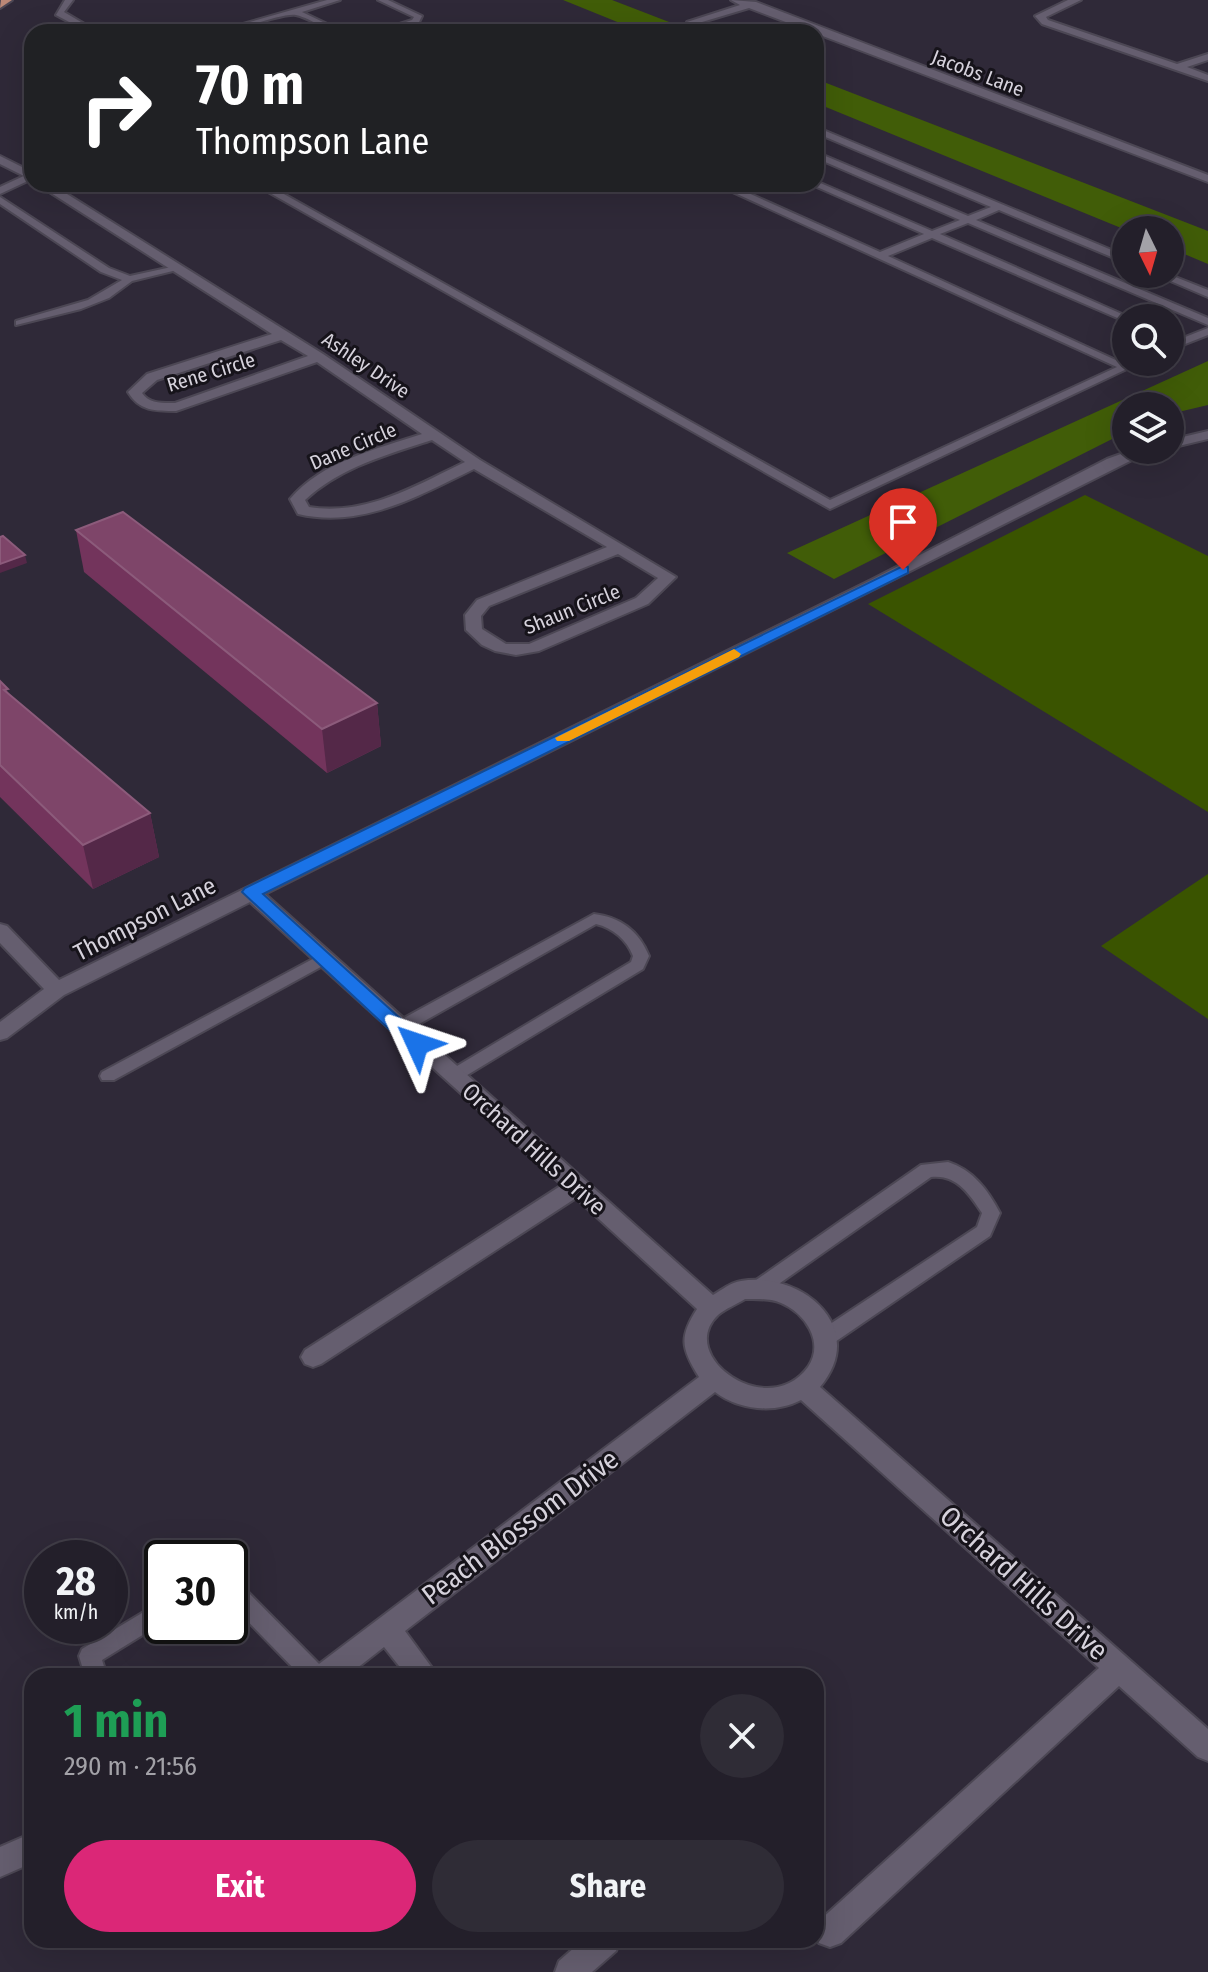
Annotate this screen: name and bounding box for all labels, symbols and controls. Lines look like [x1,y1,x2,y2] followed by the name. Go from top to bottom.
[929,44,1027,102] street label: Jacobs Lane
[196,52,304,119] text: 70 m
[64,56,168,160] icon: right
[196,120,429,164] text: Thompson Lane
[1112,216,1184,288] north arrow
[1112,216,1184,464] map controls
[1112,304,1184,376] button: search
[318,327,414,403] street label: Ashley Drive
[164,347,258,397] street label: Rene Circle
[1112,392,1184,464] button: layers
[306,417,400,475] street label: Dane Circle
[869,488,937,570] pin
[881,500,925,544] icon: arrive
[521,579,623,639] street label: Shaun Circle
[69,871,221,967] street label: Thompson Lane
[375,1002,459,1086] position arrow
[456,1077,612,1221] street label: Orchard Hills Drive
[415,1442,625,1612] street label: Peach Blossom Drive
[933,1499,1115,1667] street label: Orchard Hills Drive
[144,1540,248,1644] speed limit sign: 30
[56,1558,96,1606] text: 28
[54,1600,98,1624] text: km/h
[64,1692,169,1750] text: 1 min
[700,1694,784,1778] button: close
[64,1751,197,1782] text: 290 m · 21:56
[64,1840,416,1932] button: Exit
[432,1840,784,1932] button: Share

